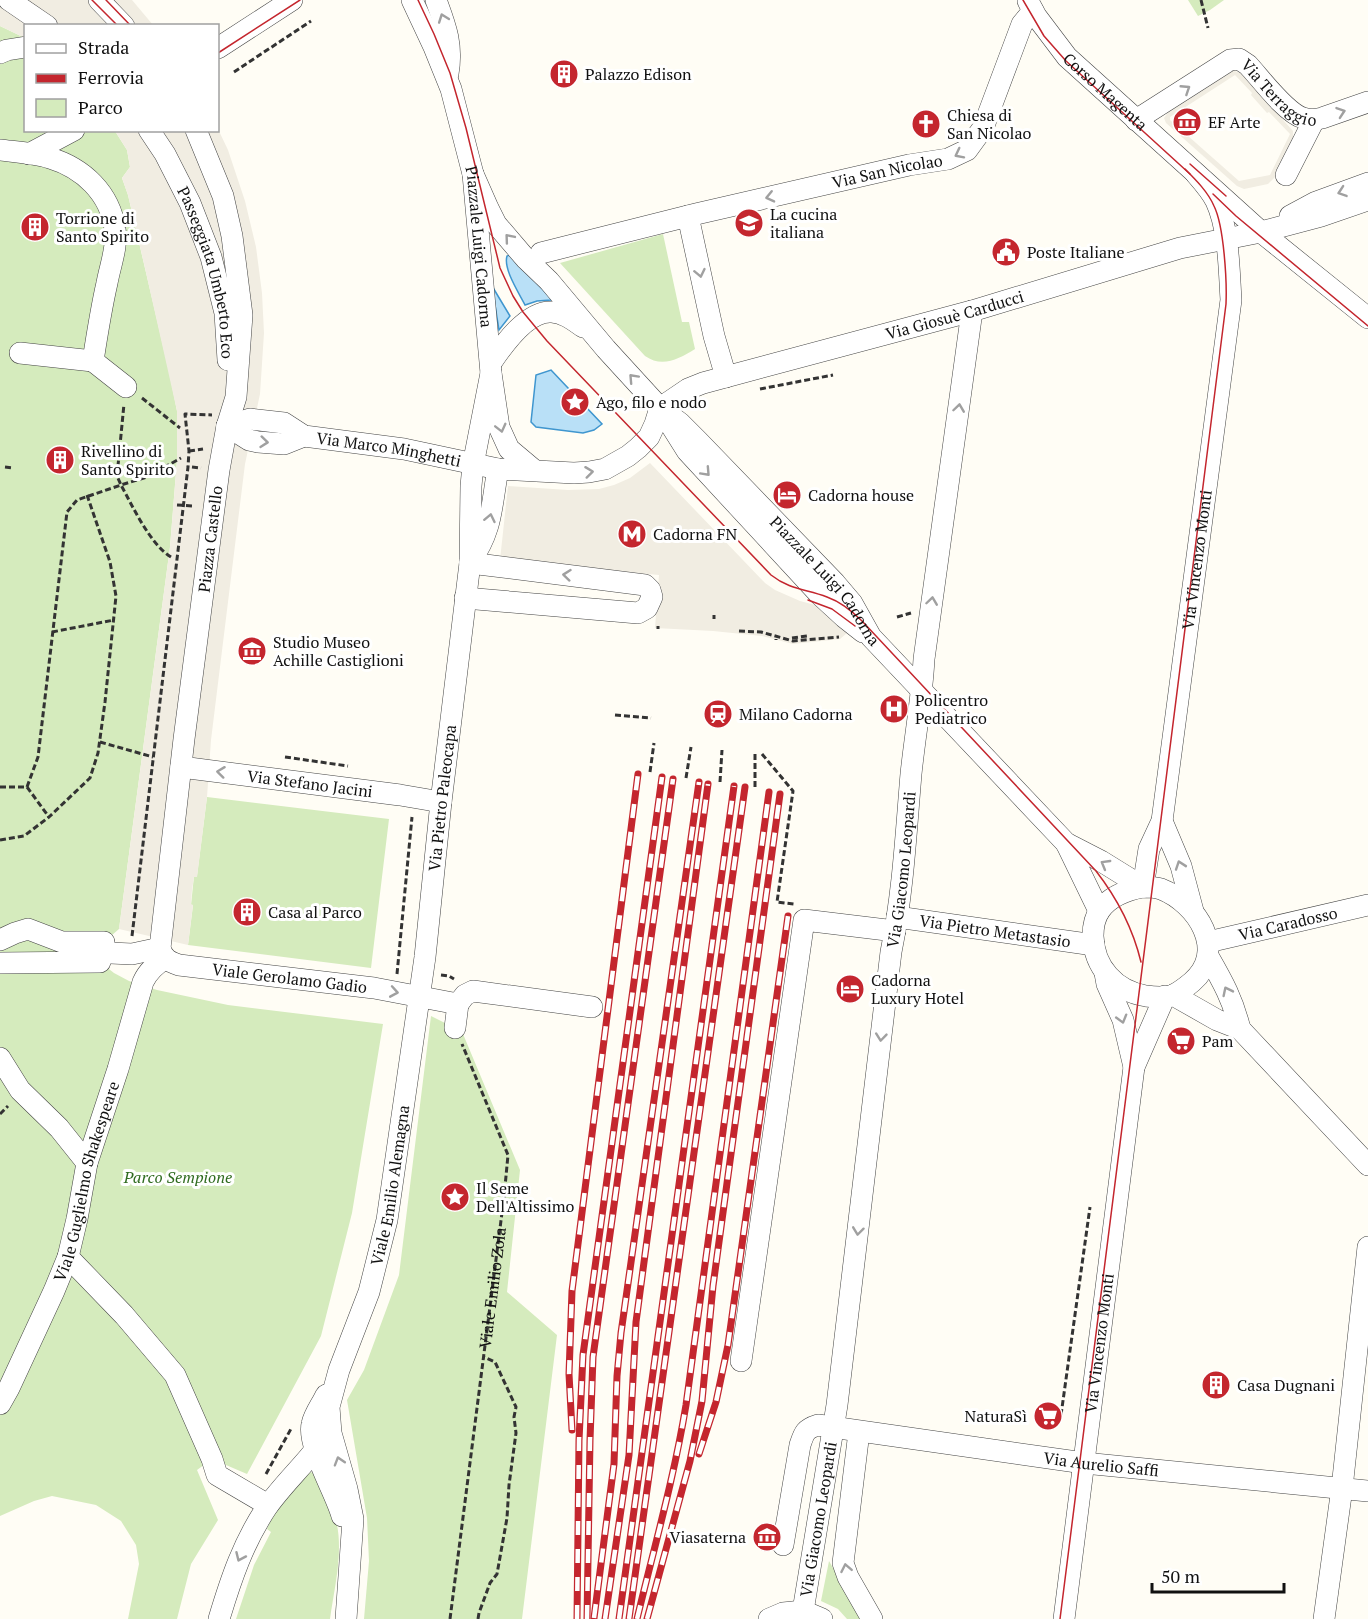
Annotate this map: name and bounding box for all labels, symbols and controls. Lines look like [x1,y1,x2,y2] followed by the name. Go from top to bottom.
[438,13,450,24] one-way arrow
[24,24,219,132] legend
[78,35,129,59] text: Strada
[1058,48,1152,135] street label: Corso Magenta
[1236,54,1317,131] street label: Via Terraggio
[548,58,580,90] building icon: Palazzo Edison
[585,63,692,85] place label: Palazzo Edison
[78,65,144,89] text: Ferrovia
[1179,85,1190,96] one-way arrow
[78,95,123,119] text: Parco
[947,104,1031,144] place label: Chiesa di San Nicolao
[1171,106,1203,138] museum icon: EF Arte
[1335,106,1346,119] one-way arrow
[910,108,942,140] church icon: Chiesa di San Nicolao
[1208,111,1261,133] place label: EF Arte
[954,146,965,158] one-way arrow
[830,149,944,193] street label: Via San Nicolao
[460,163,498,329] street label: Piazzale Luigi Cadorna
[172,183,239,360] street label: Passeggiata Umberto Eco
[1337,185,1348,198] one-way arrow
[765,190,775,203] one-way arrow
[770,203,837,243] place label: La cucina italiana
[56,207,149,247] place label: Torrione di Santo Spirito
[733,207,765,239] school or university icon: La cucina italiana
[19,211,51,243] building icon: Torrione di Santo Spirito
[505,234,516,245] one-way arrow
[990,236,1022,268] public building icon: Poste Italiane
[1027,241,1125,263] place label: Poste Italiane
[693,268,706,278] one-way arrow
[883,285,1027,345] street label: Via Giosuè Carducci
[630,375,641,386] one-way arrow
[559,386,591,418] place icon: Ago, filo e nodo
[596,391,707,413] place label: Ago, filo e nodo
[952,404,964,413] one-way arrow
[493,423,506,433] one-way arrow
[315,427,464,472] street label: Via Marco Minghetti
[260,435,269,448] one-way arrow
[81,440,174,480] place label: Rivellino di Santo Spirito
[44,444,76,476] building icon: Rivellino di Santo Spirito
[585,466,594,478] one-way arrow
[699,466,710,476] one-way arrow
[771,479,803,511] hotel icon: Cadorna house
[193,484,227,594] street label: Piazza Castello
[808,484,914,506] place label: Cadorna house
[1176,488,1217,631] street label: Via Vincenzo Monti
[765,511,885,651] street label: Piazzale Luigi Cadorna
[483,514,496,524] one-way arrow
[616,518,648,550] metro station icon: Cadorna FN
[653,523,737,545] place label: Cadorna FN
[562,569,571,582] one-way arrow
[925,597,938,606] one-way arrow
[273,631,404,671] place label: Studio Museo Achille Castiglioni
[236,635,268,667] museum icon: Studio Museo Achille Castiglioni
[915,689,988,729] place label: Policentro Pediatrico
[878,693,910,725] hospital icon: Policentro Pediatrico
[702,698,734,730] station icon: Milano Cadorna
[739,703,853,725] place label: Milano Cadorna
[423,723,461,872] street label: Via Pietro Paleocapa
[246,765,374,802] street label: Via Stefano Jacini
[216,767,225,779] one-way arrow
[881,791,921,950] street label: Via Giacomo Leopardi
[1101,859,1111,871] one-way arrow
[1174,860,1187,871] one-way arrow
[231,896,263,928] building icon: Casa al Parco
[268,901,362,923] place label: Casa al Parco
[1236,901,1340,946] street label: Via Caradosso
[918,909,1072,953] street label: Via Pietro Metastasio
[211,958,368,998] street label: Viale Gerolamo Gadio
[871,969,964,1009] place label: Cadorna Luxury Hotel
[834,973,866,1005] hotel icon: Cadorna Luxury Hotel
[389,985,399,998] one-way arrow
[1223,987,1235,998] one-way arrow
[1115,1013,1127,1024] one-way arrow
[1165,1025,1197,1057] supermarket icon: Pam
[1202,1030,1234,1052] place label: Pam
[876,1033,888,1042] one-way arrow
[48,1078,124,1285] street label: Viale Guglielmo Shakespeare
[365,1104,414,1268] street label: Viale Emilio Alemagna
[123,1166,232,1188] park label: Parco Sempione
[476,1177,575,1217] place label: Il Seme Dell'Altissimo
[439,1181,471,1213] place icon: Il Seme Dell'Altissimo
[474,1226,511,1350] street label: Viale Emilio Zola
[853,1226,865,1236] one-way arrow
[1079,1272,1119,1414] street label: Via Vincenzo Monti
[1200,1369,1232,1401] building icon: Casa Dugnani
[1237,1374,1335,1396] place label: Casa Dugnani
[1032,1400,1064,1432] supermarket icon: NaturaSì
[964,1405,1027,1427] place label: NaturaSì
[795,1440,842,1599] street label: Via Giacomo Leopardi
[1042,1446,1160,1481] street label: Via Aurelio Saffi
[334,1456,346,1467] one-way arrow
[751,1521,783,1553] museum icon: Viasaterna
[669,1526,746,1548] place label: Viasaterna
[235,1550,247,1561] one-way arrow
[1152,1556,1284,1594] scale bar
[840,1563,853,1573] one-way arrow
[1161,1564,1201,1588] text: 50 m

